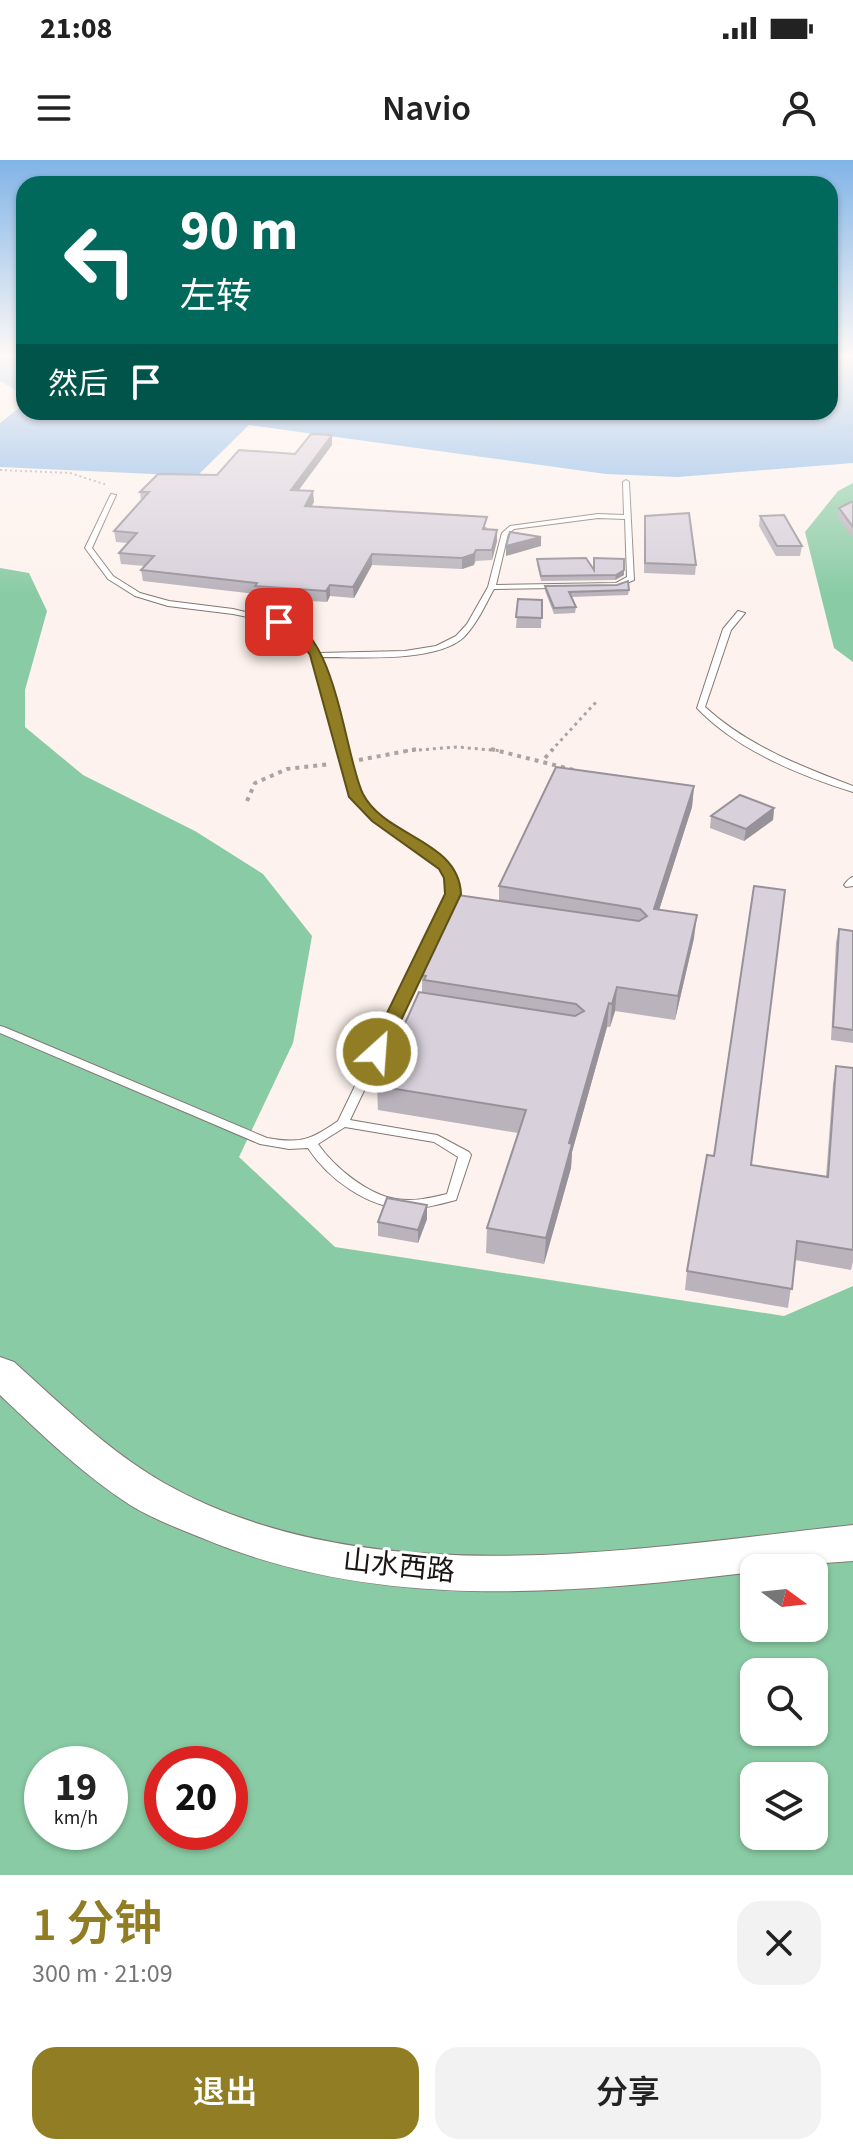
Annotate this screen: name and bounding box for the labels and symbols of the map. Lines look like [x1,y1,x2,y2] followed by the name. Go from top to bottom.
[245,588,313,656] pin
[335,1010,419,1094] position arrow
[341,1540,457,1592] street label: 山水西路
[740,1554,828,1642] north arrow
[144,1746,248,1850] speed limit sign: 20

